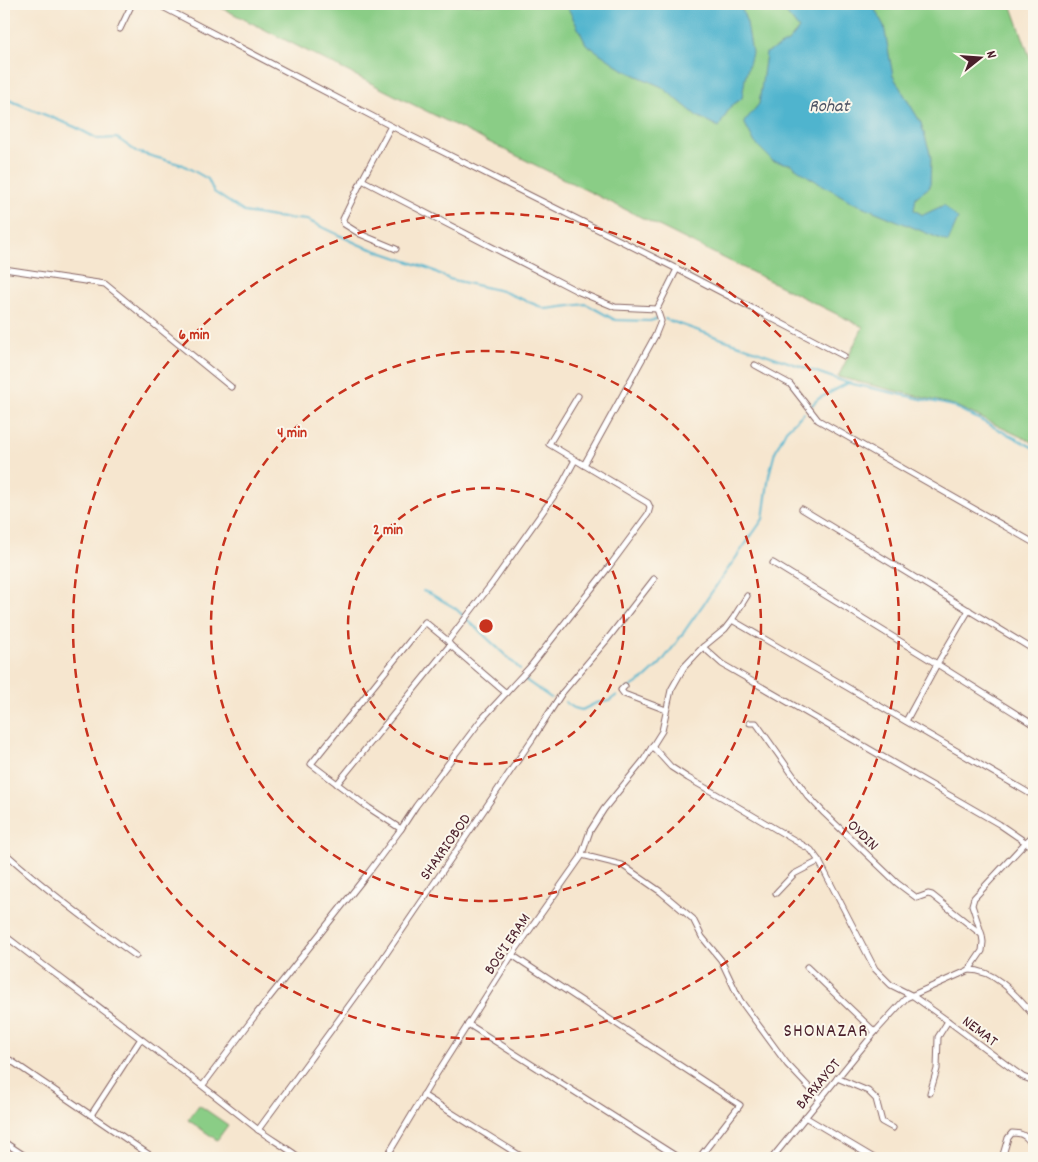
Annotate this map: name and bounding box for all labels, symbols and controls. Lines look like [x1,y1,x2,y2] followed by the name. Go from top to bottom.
[956,32,1006,82] north arrow
[980,49,1001,61] text: N
[809,95,851,120] water label: Rohat
[179,325,209,347] text: 6 min
[277,423,307,445] text: 4 min
[373,520,403,542] text: 2 min
[477,617,495,635] centre of rings
[415,809,477,885] street label: SHAXRIOBOD
[841,815,883,857] street label: OYDIN
[479,909,537,980] street label: BOG'I ERAM
[957,1011,1003,1053] street label: NEMAT
[784,1019,868,1046] district label: SHONAZAR
[791,1054,847,1115] street label: BARXAYOT

